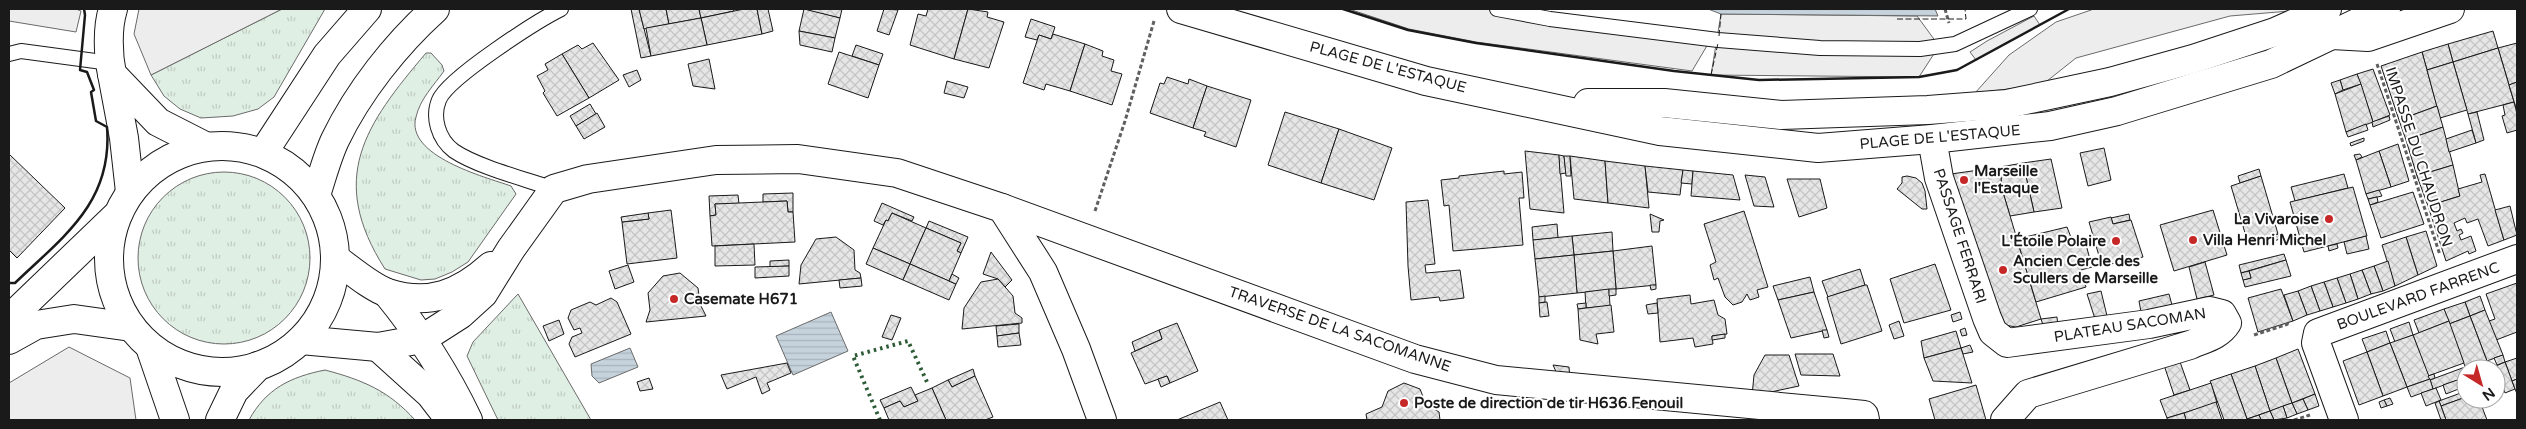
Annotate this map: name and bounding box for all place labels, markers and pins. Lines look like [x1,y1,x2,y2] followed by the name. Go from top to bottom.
[1974,162,2039,198] place label: Marseille l'Estaque
[1958,174,1970,186] marker: Marseille l'Estaque
[2234,210,2320,228] place label: La Vivaroise
[2323,213,2335,225] marker: La Vivaroise
[2001,231,2107,250] place label: L'Étoile Polaire
[2203,231,2326,249] place label: Villa Henri Michel
[2187,234,2199,246] marker: Villa Henri Michel
[2110,235,2122,247] marker: L'Étoile Polaire
[2013,252,2159,287] place label: Ancien Cercle des Scullers de Marseille
[1997,264,2009,276] marker: Ancien Cercle des Scullers de Marseille
[684,290,798,308] place label: Casemate H671
[668,293,680,305] marker: Casemate H671
[1414,394,1683,412] place label: Poste de direction de tir H636 Fenouil
[1398,397,1410,409] marker: Poste de direction de tir H636 Fenouil

